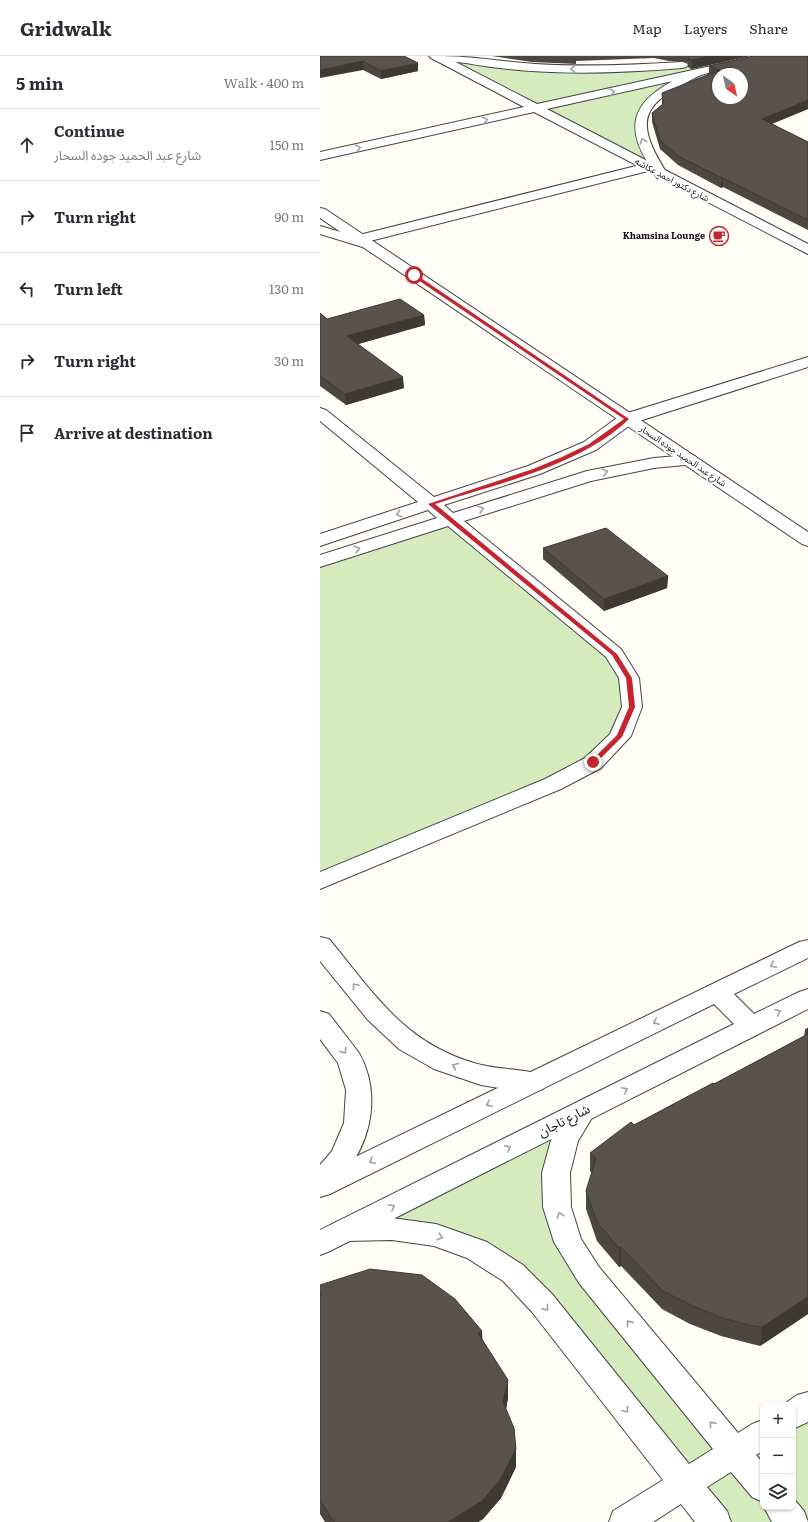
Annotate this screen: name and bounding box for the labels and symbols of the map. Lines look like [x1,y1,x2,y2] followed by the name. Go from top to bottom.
[570,65,576,73] one-way arrow
[712,68,748,104] north arrow
[609,88,615,96] one-way arrow
[482,116,488,124] one-way arrow
[639,137,648,144] one-way arrow
[354,144,361,153] one-way arrow
[632,154,712,206] street label: شارع دكتور احمد عكاشه
[708,225,730,247] cafe icon: Khamsina Lounge
[623,228,705,242] place label: Khamsina Lounge
[405,266,423,284] route start
[636,420,730,490] street label: شارع عبد الحميد جوده السحار
[602,468,608,476] one-way arrow
[477,506,484,514] one-way arrow
[395,509,402,518] one-way arrow
[353,545,360,554] one-way arrow
[584,753,602,771] route end
[770,960,777,968] one-way arrow
[352,984,359,991] one-way arrow
[774,1010,782,1017] one-way arrow
[653,1017,660,1025] one-way arrow
[339,1046,346,1053] one-way arrow
[451,1063,459,1071] one-way arrow
[620,1087,628,1094] one-way arrow
[535,1098,594,1143] street label: شارع تاجان
[486,1099,493,1107] one-way arrow
[504,1145,512,1153] one-way arrow
[369,1156,377,1164] one-way arrow
[388,1204,396,1211] one-way arrow
[556,1212,565,1219] one-way arrow
[436,1232,443,1241] one-way arrow
[541,1303,548,1311] one-way arrow
[627,1321,634,1328] one-way arrow
[622,1405,629,1412] one-way arrow
[709,1421,716,1429] one-way arrow

